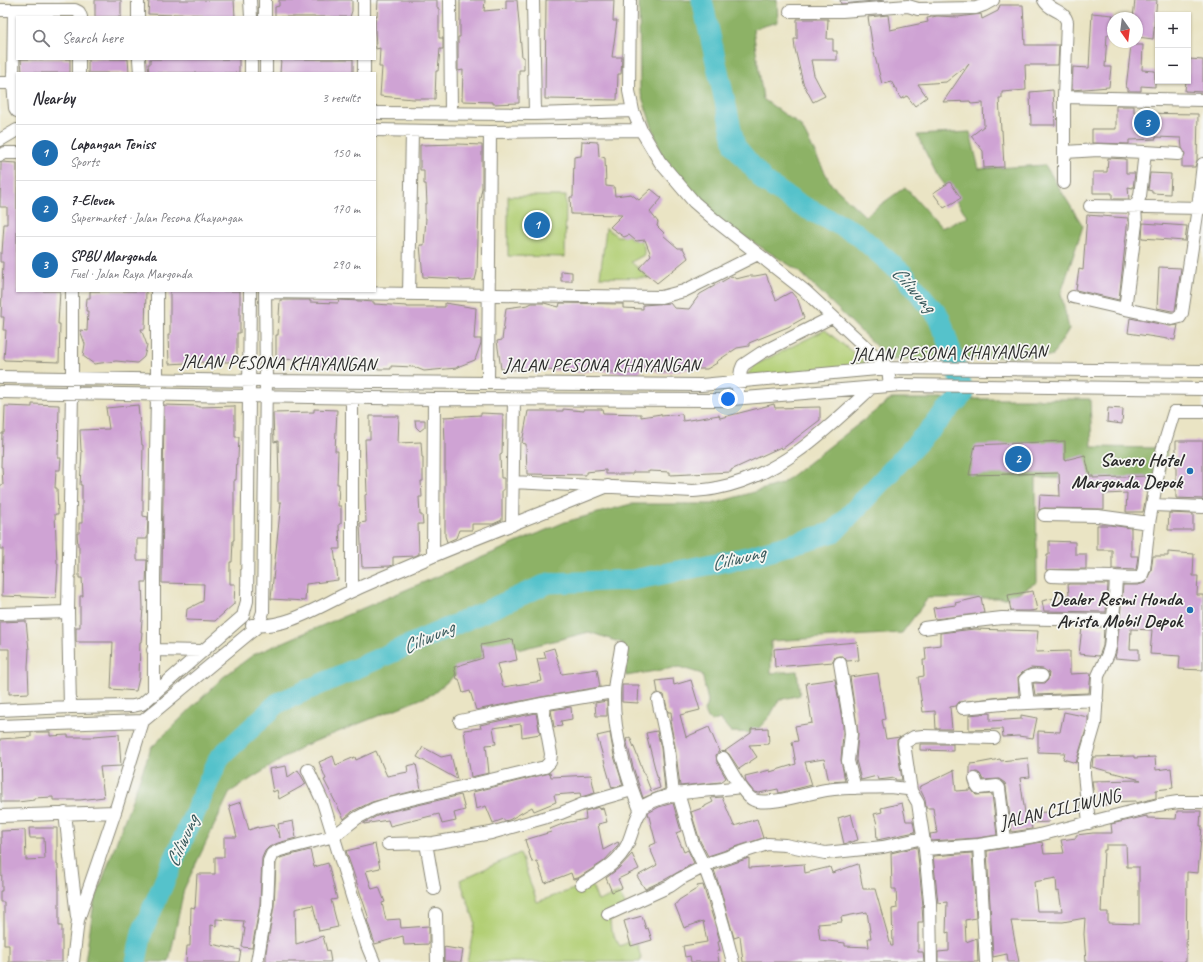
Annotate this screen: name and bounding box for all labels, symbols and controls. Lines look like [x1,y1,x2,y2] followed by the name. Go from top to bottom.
[1107,12,1143,48] north arrow
[1155,12,1191,84] map controls
[1155,12,1191,48] button: +
[16,16,376,60] search box
[30,27,52,49] icon: search
[62,29,123,48] text: Search here
[1155,48,1191,84] button: −
[32,88,75,109] text: Nearby
[322,90,360,106] text: 3 results
[1134,108,1160,138] pin: 3
[70,135,155,154] text: Lapangan Teniss
[42,145,48,161] text: 1
[332,145,360,161] text: 150 m
[70,154,99,170] text: Sports
[70,191,114,210] text: 7-Eleven
[42,201,48,217] text: 2
[332,201,360,217] text: 170 m
[70,210,243,226] text: Supermarket · Jalan Pesona Khayangan
[524,210,550,240] pin: 1
[70,247,156,266] text: SPBU Margonda
[42,257,48,273] text: 3
[332,257,360,273] text: 290 m
[887,261,943,320] water label: Ciliwung
[70,266,192,282] text: Fuel · Jalan Raya Margonda
[850,339,1050,367] street label: JALAN PESONA KHAYANGAN
[179,349,379,377] street label: JALAN PESONA KHAYANGAN
[503,353,703,377] street label: JALAN PESONA KHAYANGAN
[718,389,738,409] your location
[1005,444,1031,474] pin: 2
[1071,448,1186,494] place label: Savero Hotel Margonda Depok
[1185,466,1195,476] marker: Savero Hotel Margonda Depok
[709,539,770,576] water label: Ciliwung
[1050,587,1184,633] place label: Dealer Resmi Honda Arista Mobil Depok
[1185,605,1195,615] marker: Dealer Resmi Honda Arista Mobil Depok
[398,613,460,659] water label: Ciliwung
[996,783,1124,835] street label: JALAN CILIWUNG
[160,809,206,871] water label: Ciliwung

